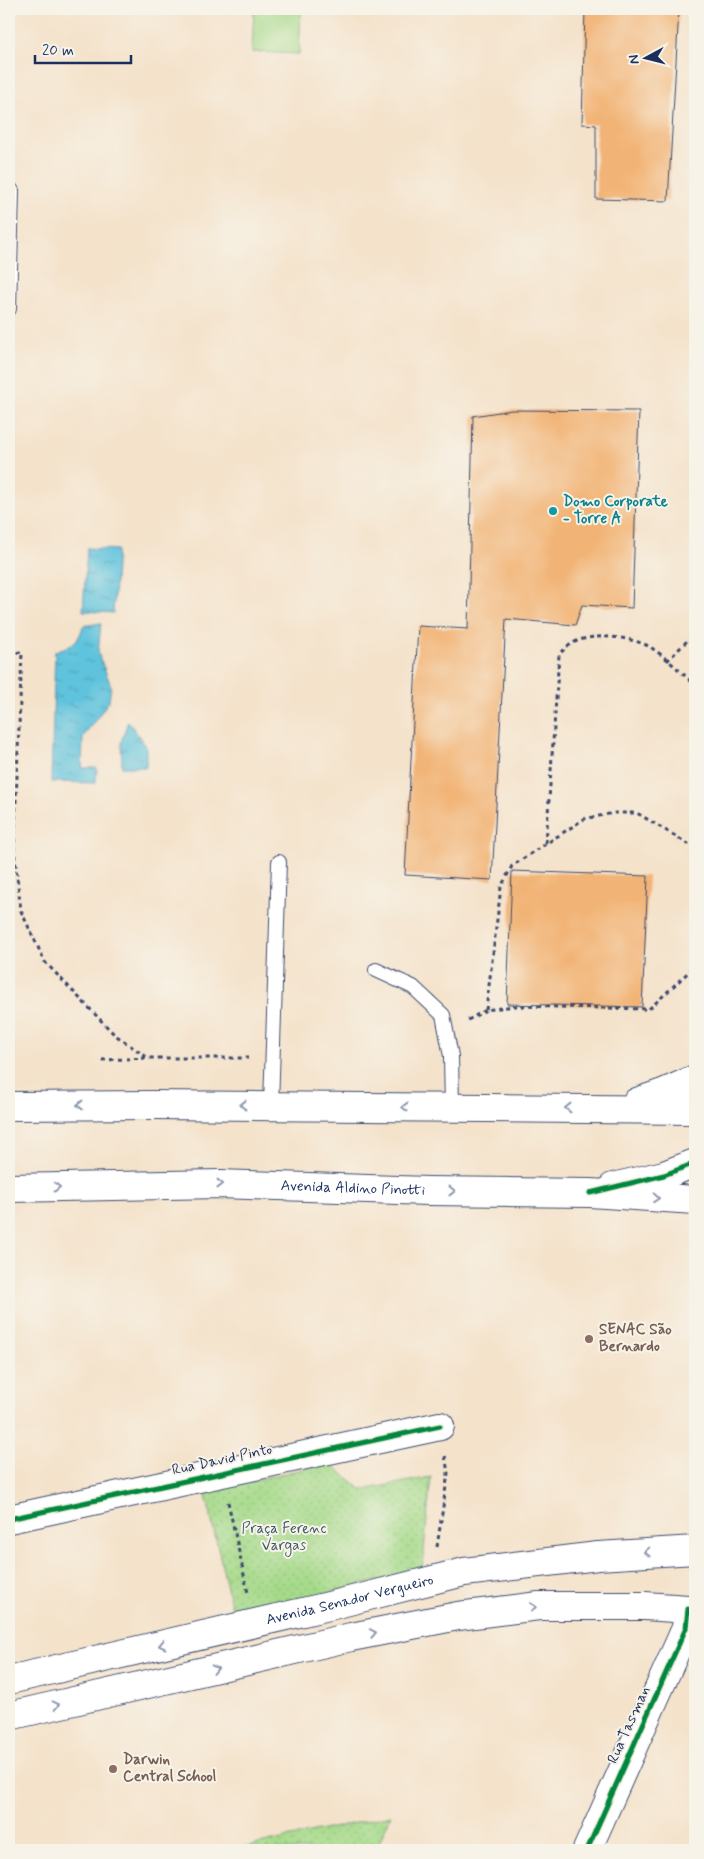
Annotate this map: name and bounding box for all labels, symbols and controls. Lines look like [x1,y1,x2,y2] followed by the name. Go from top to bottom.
[35,32,131,64] scale bar
[622,32,672,82] north arrow
[42,41,74,61] text: 20 m
[625,54,644,65] text: N
[563,492,668,529] place label: Domo Corporate - Torre A
[547,505,559,517] marker: Domo Corporate - Torre A
[76,1100,84,1110] one-way arrow
[238,1100,246,1110] one-way arrow
[401,1102,408,1112] one-way arrow
[563,1103,571,1113] one-way arrow
[280,1176,425,1201] street label: Avenida Aldino Pinotti
[216,1179,224,1190] one-way arrow
[54,1182,62,1192] one-way arrow
[449,1186,457,1196] one-way arrow
[652,1192,660,1203] one-way arrow
[599,1320,672,1357] place label: SENAC São Bernardo
[583,1333,595,1345] marker: SENAC São Bernardo
[170,1440,274,1480] street label: Rua David Pinto
[241,1519,327,1557] park label: Praça Ferenc Vargas
[643,1547,651,1558] one-way arrow
[264,1570,436,1630] street label: Avenida Senador Vergueiro
[530,1602,538,1613] one-way arrow
[369,1628,378,1639] one-way arrow
[157,1639,166,1650] one-way arrow
[210,1664,219,1675] one-way arrow
[603,1683,655,1767] street label: Rua Tasman
[52,1700,61,1711] one-way arrow
[123,1750,217,1787] place label: Darwin Central School
[107,1763,119,1775] marker: Darwin Central School

